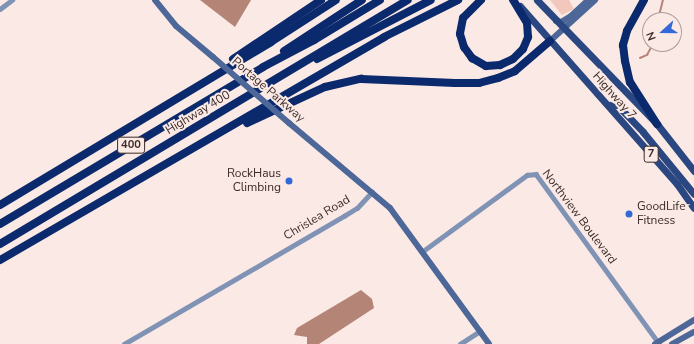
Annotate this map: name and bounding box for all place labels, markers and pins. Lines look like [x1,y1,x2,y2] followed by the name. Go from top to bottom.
[227,167,281,195] place label: RockHaus Climbing
[284,176,294,186] marker: RockHaus Climbing
[637,200,686,228] place label: GoodLife Fitness
[624,209,634,219] marker: GoodLife Fitness

